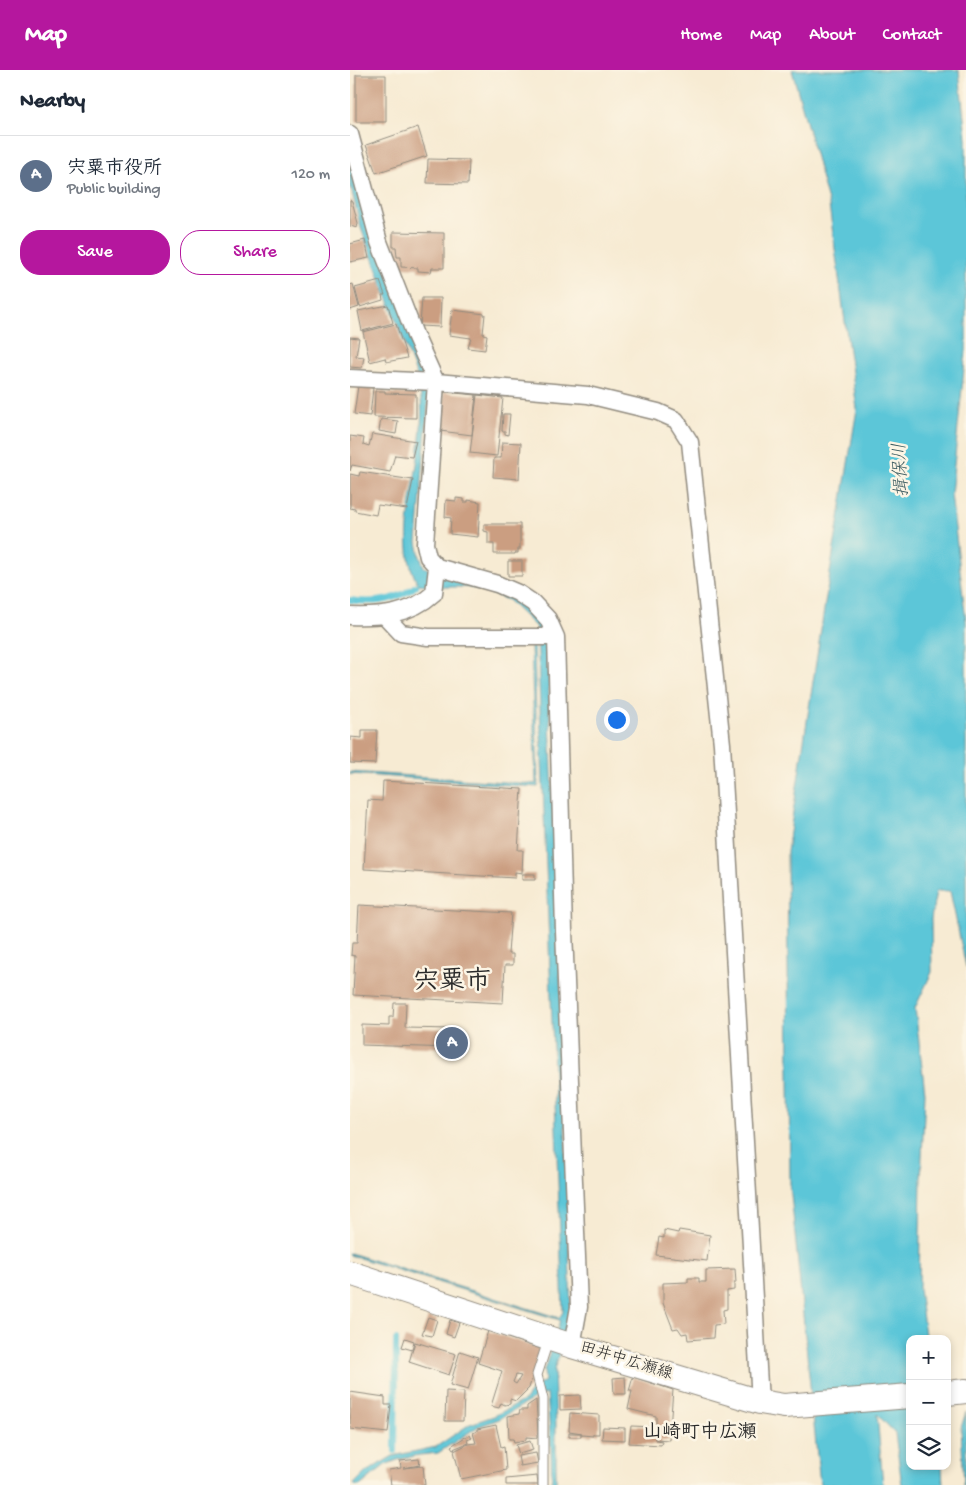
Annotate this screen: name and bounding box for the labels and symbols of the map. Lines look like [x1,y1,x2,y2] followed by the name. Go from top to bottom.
[889,442,914,498] water label: 揖保川
[604,707,630,733] your location
[413,966,491,999] district label: 宍粟市
[436,1024,468,1062] pin: A
[577,1337,675,1385] street label: 田井中広瀬線
[643,1421,757,1445] district label: 山崎町中広瀬

